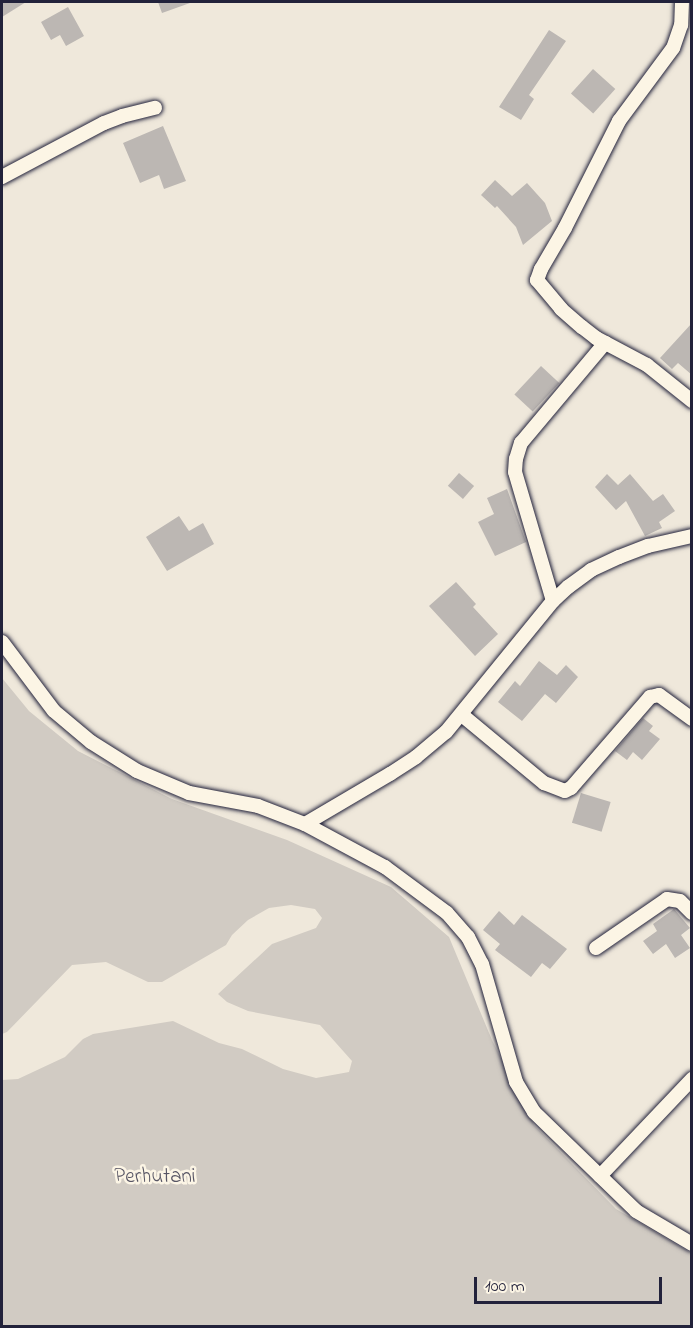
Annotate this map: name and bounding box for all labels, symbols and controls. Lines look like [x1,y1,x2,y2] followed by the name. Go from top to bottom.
[114,1164,196,1190] park label: Perhutani
[477,1265,664,1303] scale bar
[485,1274,525,1300] text: 100 m

